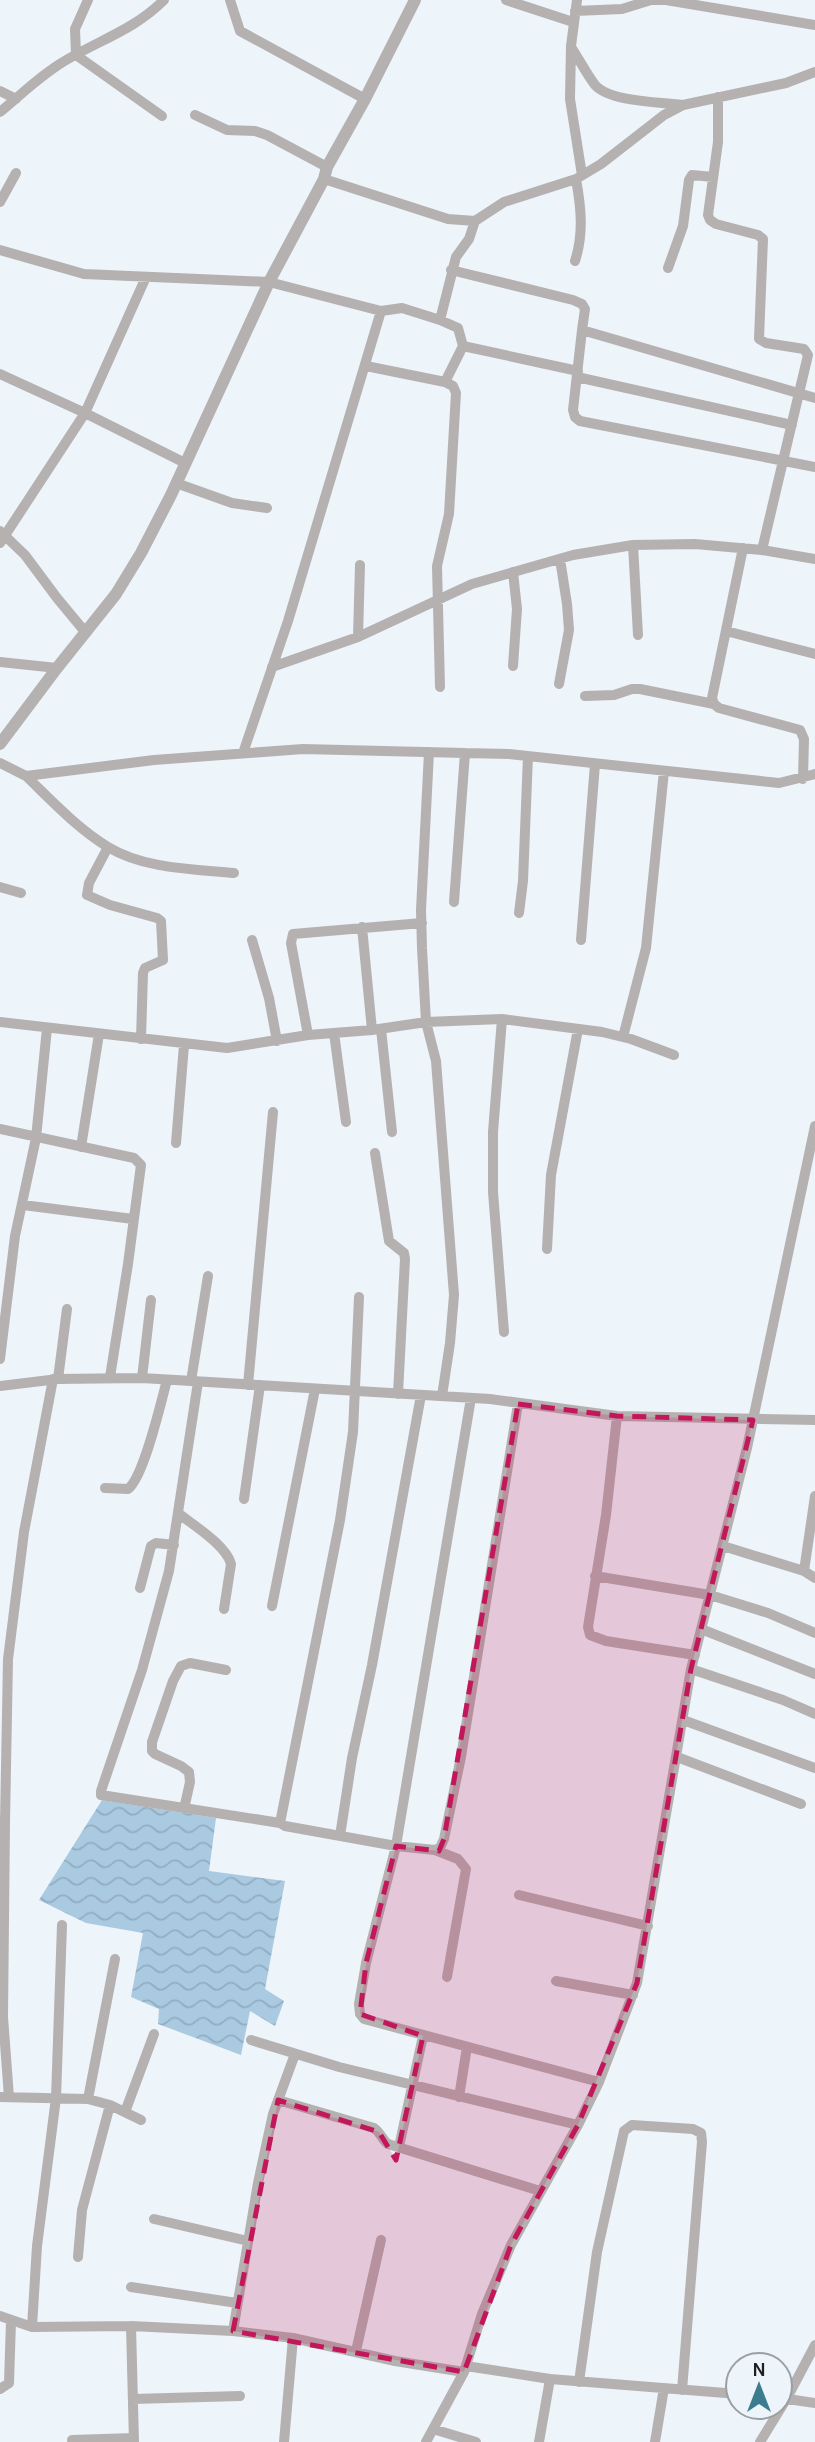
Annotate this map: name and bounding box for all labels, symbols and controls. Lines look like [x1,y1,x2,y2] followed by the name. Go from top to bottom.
[724,2351,794,2421] north arrow
[752,2359,766,2381] text: N

